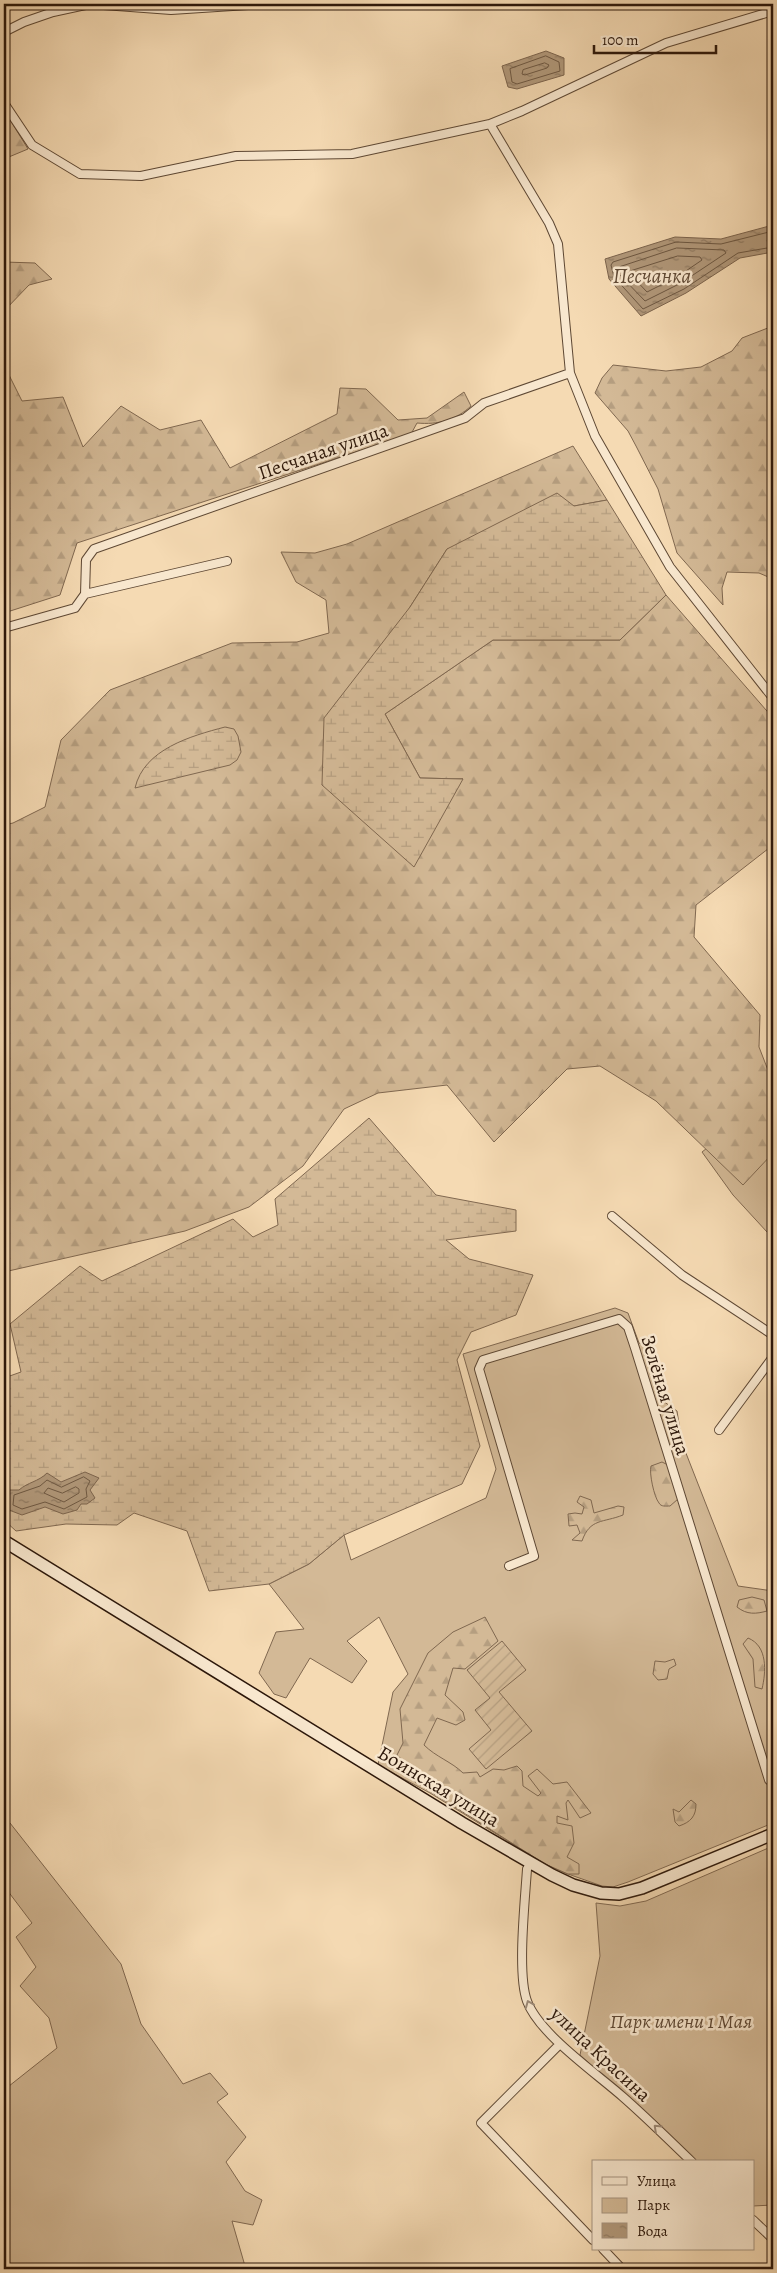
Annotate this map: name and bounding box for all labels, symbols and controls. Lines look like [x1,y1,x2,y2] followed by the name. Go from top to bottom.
[594,22,717,54] scale bar
[602,30,639,50] text: 100 m
[613,262,692,290] water label: Песчанка
[255,416,393,486] street label: Песчаная улица
[634,1332,697,1459] street label: Зелёная улица
[373,1739,505,1834] street label: Боинская улица
[524,2000,534,2008] one-way arrow
[544,2000,657,2109] street label: улица Красина
[610,2008,752,2035] park label: Парк имени 1 Мая
[653,2125,662,2134] one-way arrow
[592,2160,754,2250] legend
[637,2171,676,2191] text: Улица
[637,2195,670,2215] text: Парк
[637,2221,668,2241] text: Вода

